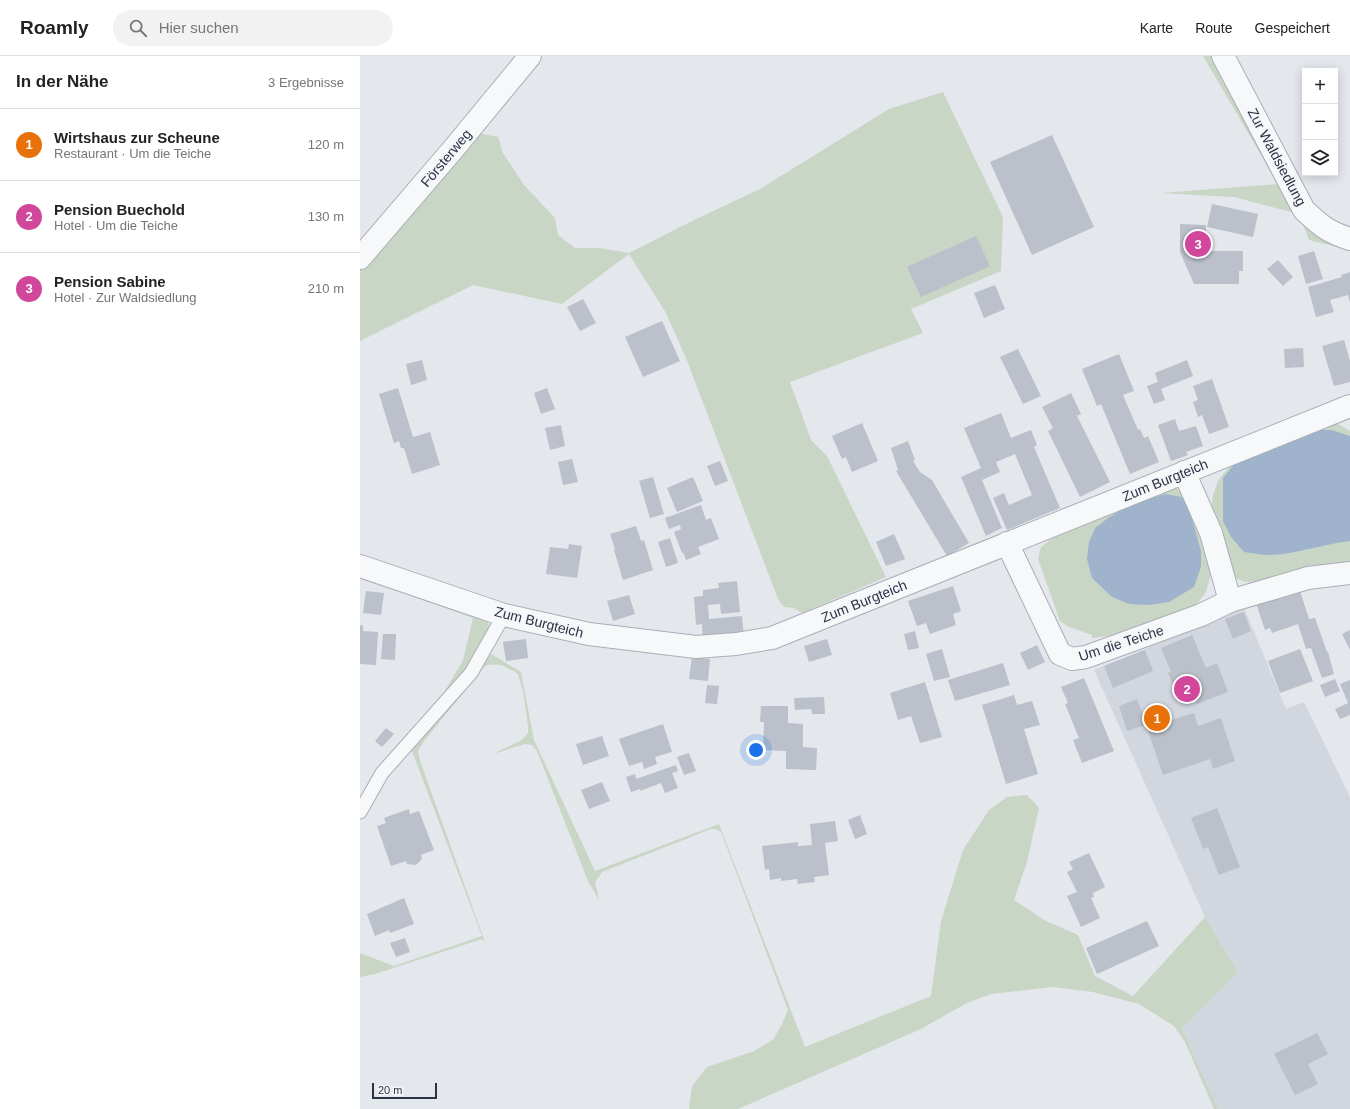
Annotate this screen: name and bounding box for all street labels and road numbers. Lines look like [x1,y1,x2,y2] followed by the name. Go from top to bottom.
[1244,105,1310,209] street label: Zur Waldsiedlung
[417,126,475,190] street label: Försterweg
[1120,456,1210,504] street label: Zum Burgteich
[819,577,909,625] street label: Zum Burgteich
[493,603,585,641] street label: Zum Burgteich
[1076,622,1166,664] street label: Um die Teiche

